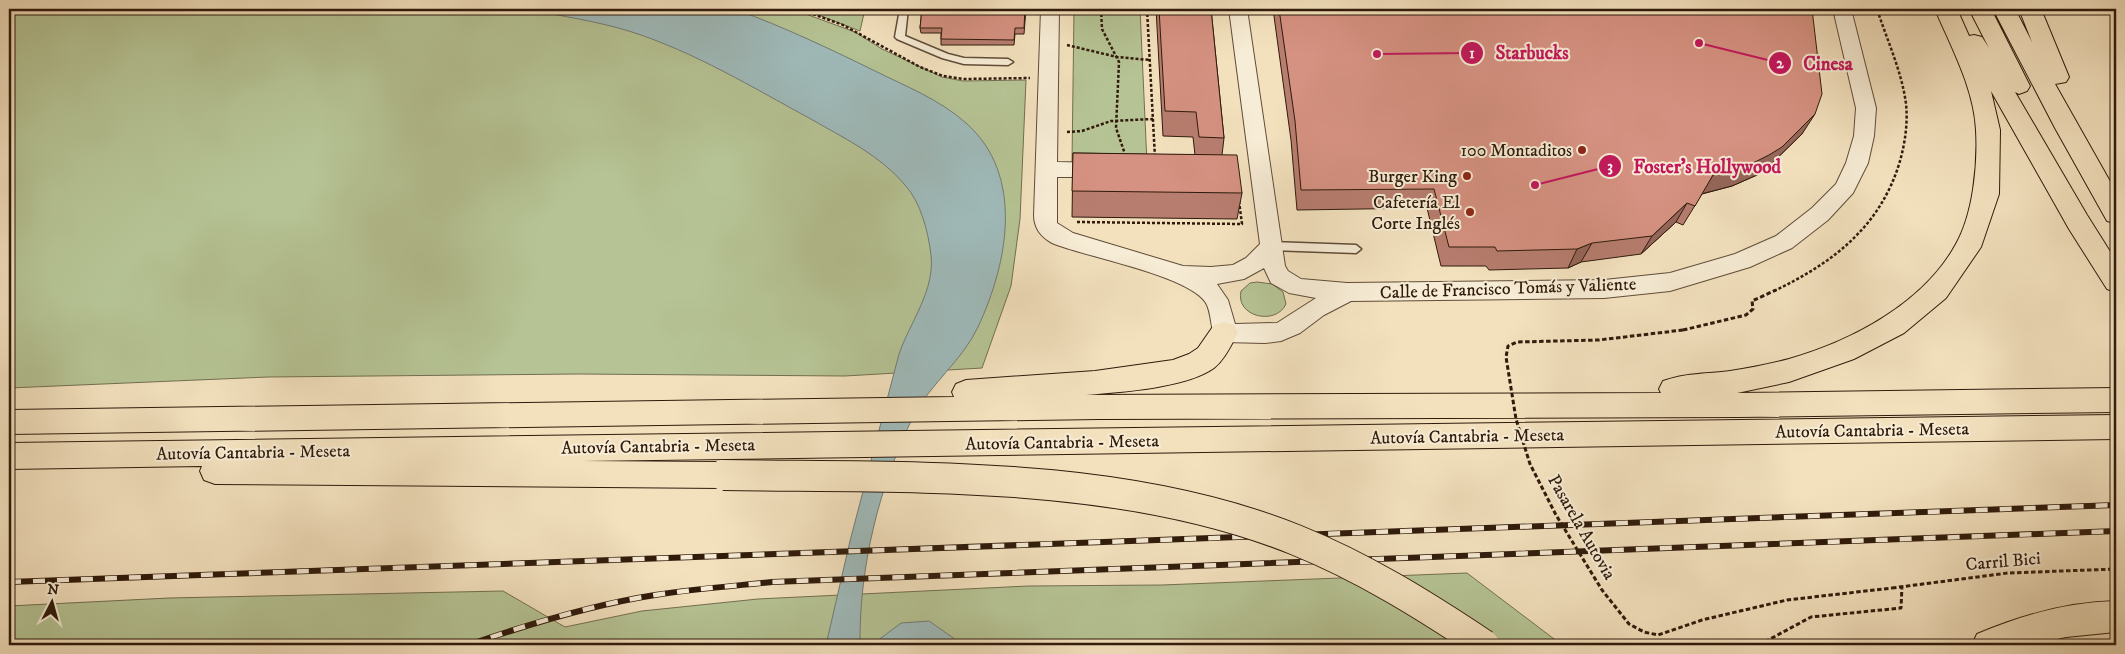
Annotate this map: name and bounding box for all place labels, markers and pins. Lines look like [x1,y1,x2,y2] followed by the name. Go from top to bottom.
[1460,36,1578,70] callout: Starbucks
[1768,46,1863,80] callout: Cinesa
[1460,140,1572,162] place label: 100 Montaditos
[1576,144,1588,156] marker: 100 Montaditos
[1598,149,1791,183] callout: Foster's Hollywood
[1368,166,1457,188] place label: Burger King
[1461,170,1473,182] marker: Burger King
[1371,192,1461,235] place label: Cafetería El Corte Inglés
[1464,206,1476,218] marker: Cafetería El Corte Inglés

